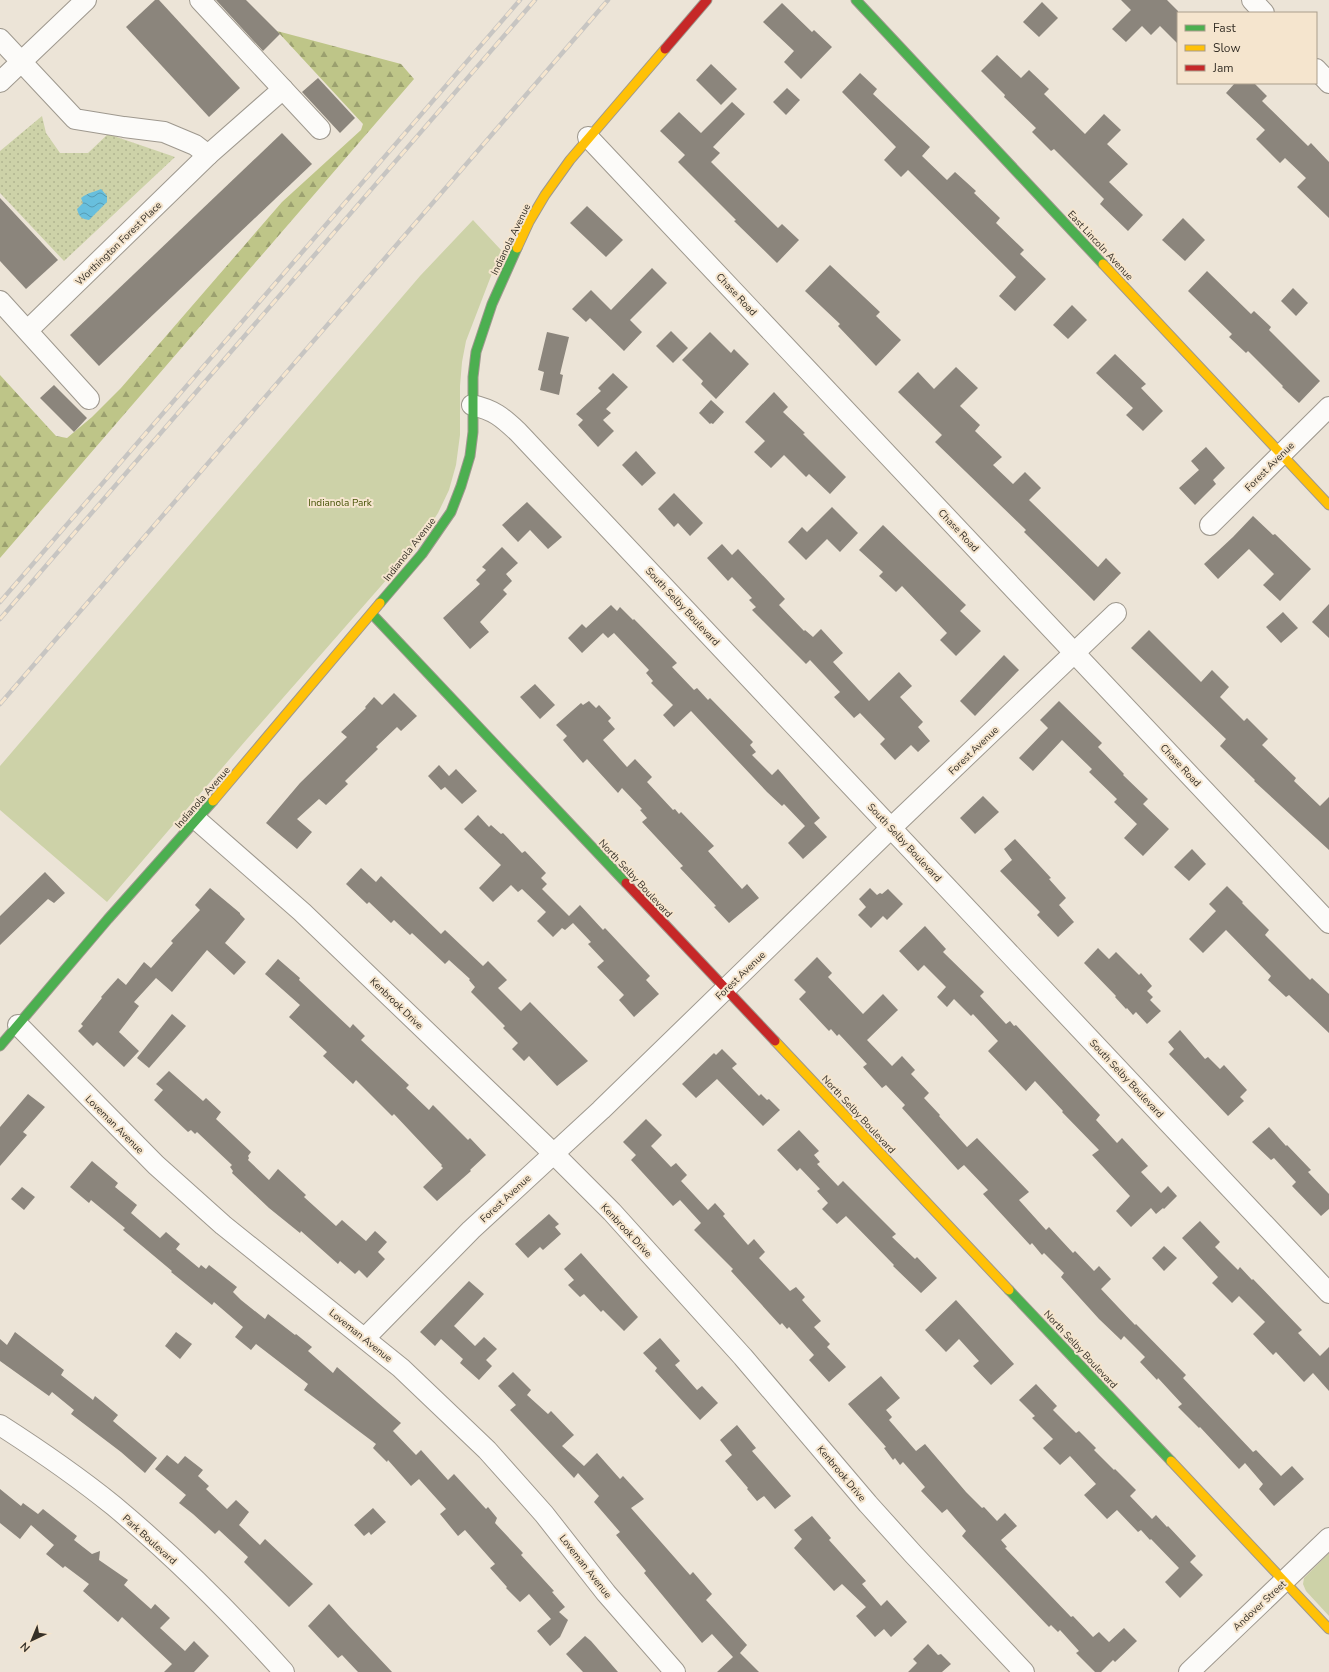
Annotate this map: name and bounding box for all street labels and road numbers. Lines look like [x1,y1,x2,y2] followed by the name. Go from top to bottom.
[72,199,165,289] street label: Worthington Forest Place
[488,201,534,277] street label: Indianola Avenue
[1064,208,1136,284] street label: East Lincoln Avenue
[713,270,760,319] street label: Chase Road
[1242,439,1297,494] street label: Forest Avenue
[935,506,982,555] street label: Chase Road
[380,515,439,585] street label: Indianola Avenue
[642,564,723,649] street label: South Selby Boulevard
[946,723,1002,778] street label: Forest Avenue
[1157,741,1204,790] street label: Chase Road
[172,764,234,832] street label: Indianola Avenue
[864,800,945,885] street label: South Selby Boulevard
[595,837,675,921] street label: North Selby Boulevard
[713,948,769,1003] street label: Forest Avenue
[367,975,426,1033] street label: Kenbrook Drive
[1086,1036,1167,1121] street label: South Selby Boulevard
[818,1073,898,1157] street label: North Selby Boulevard
[82,1092,147,1157] street label: Loveman Avenue
[477,1172,534,1226] street label: Forest Avenue
[598,1201,655,1261] street label: Kenbrook Drive
[326,1306,395,1366] street label: Loveman Avenue
[1040,1308,1120,1392] street label: North Selby Boulevard
[814,1443,869,1505] street label: Kenbrook Drive
[119,1512,180,1568] street label: Park Boulevard
[556,1532,615,1601] street label: Loveman Avenue
[1230,1577,1290,1634] street label: Andover Street

